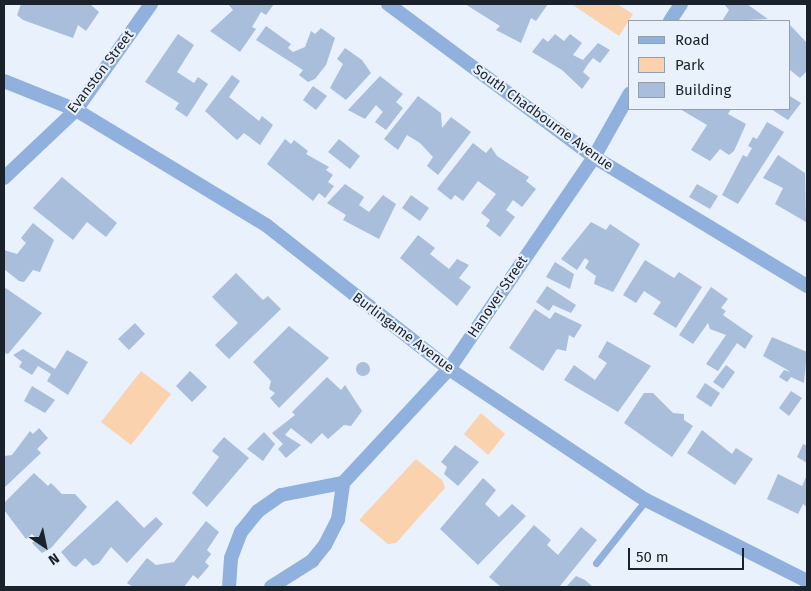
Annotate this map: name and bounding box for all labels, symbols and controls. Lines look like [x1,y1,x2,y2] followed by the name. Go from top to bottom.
[628,20,791,110] legend
[64,27,138,117] street label: Evanston Street
[675,31,710,49] text: Road
[675,56,705,74] text: Park
[470,62,616,174] street label: South Chadbourne Avenue
[675,81,731,99] text: Building
[464,253,532,341] street label: Hanover Street
[349,289,457,377] street label: Burlingame Avenue
[20,521,70,571] north arrow
[631,538,747,570] scale bar
[636,548,669,566] text: 50 m
[45,549,62,568] text: N

